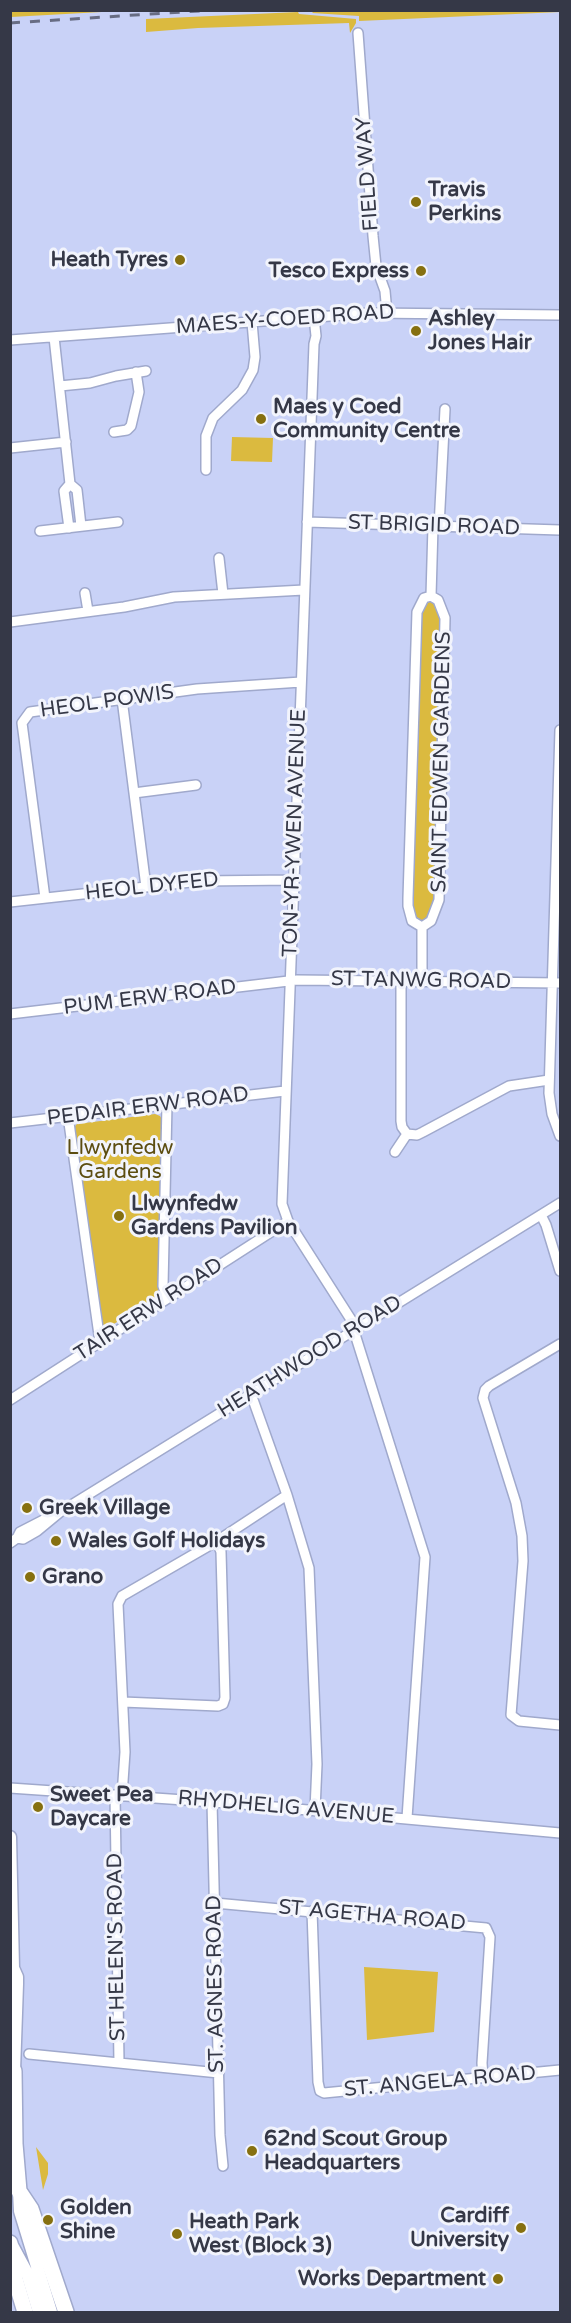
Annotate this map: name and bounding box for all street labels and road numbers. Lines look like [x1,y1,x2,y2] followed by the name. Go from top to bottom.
[351,116,385,232] street label: FIELD WAY
[175,300,395,340] street label: MAES-Y-COED ROAD
[348,510,520,542] street label: ST BRIGID ROAD
[427,631,457,893] street label: SAINT EDWEN GARDENS
[38,680,176,724] street label: HEOL POWIS
[278,708,312,958] street label: TON-YR-YWEN AVENUE
[84,867,220,907] street label: HEOL DYFED
[331,967,511,995] street label: ST TANWG ROAD
[62,975,238,1021] street label: PUM ERW ROAD
[46,1082,250,1132] street label: PEDAIR ERW ROAD
[70,1253,228,1367] street label: TAIR ERW ROAD
[213,1290,407,1424] street label: HEATHWOOD ROAD
[177,1786,395,1830] street label: RHYDHELIG AVENUE
[103,1853,131,2041] street label: ST HELEN'S ROAD
[202,1895,230,2073] street label: ST. AGNES ROAD
[277,1895,467,1937] street label: ST AGETHA ROAD
[343,2061,537,2103] street label: ST. ANGELA ROAD

